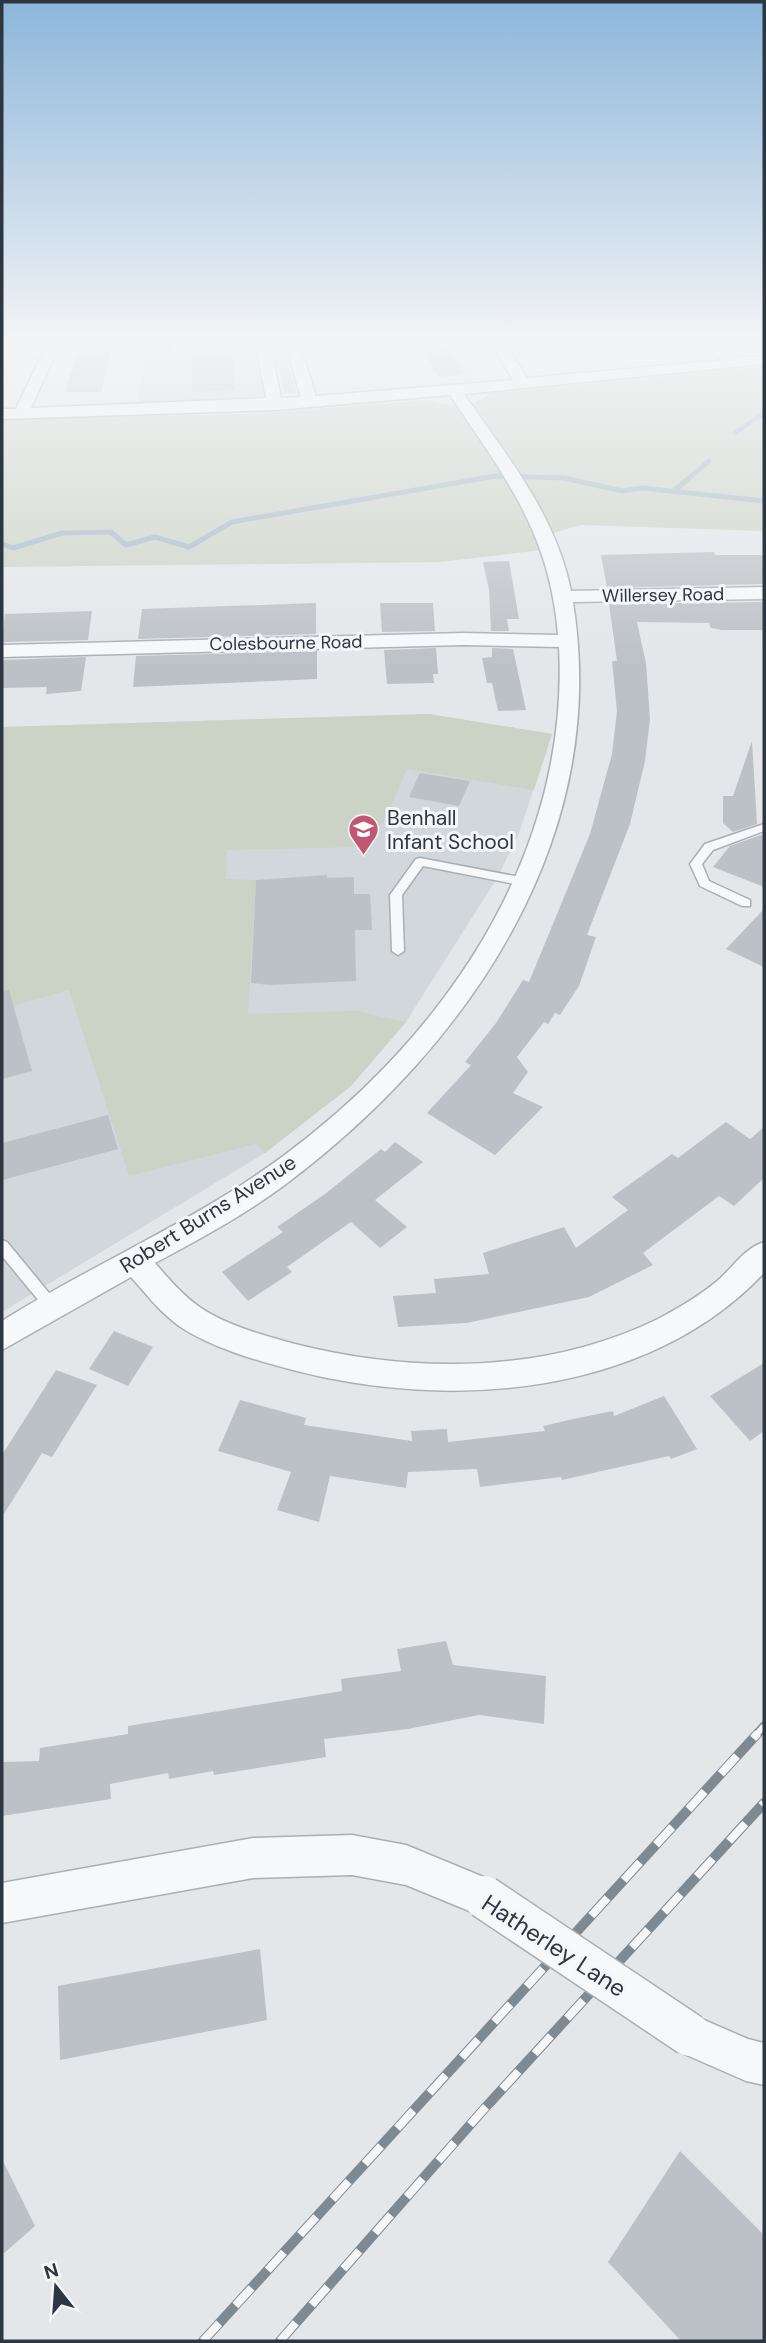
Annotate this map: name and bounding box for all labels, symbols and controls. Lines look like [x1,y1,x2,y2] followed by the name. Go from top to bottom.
[602,582,724,608] street label: Willersey Road
[209,630,363,656] street label: Colesbourne Road
[387,804,514,856] place label: Benhall Infant School
[347,813,381,857] school or university icon: Benhall Infant School
[115,1148,302,1280] street label: Robert Burns Avenue
[476,1887,632,2004] street label: Hatherley Lane
[21,2252,91,2322] north arrow
[41,2257,61,2285] text: N

